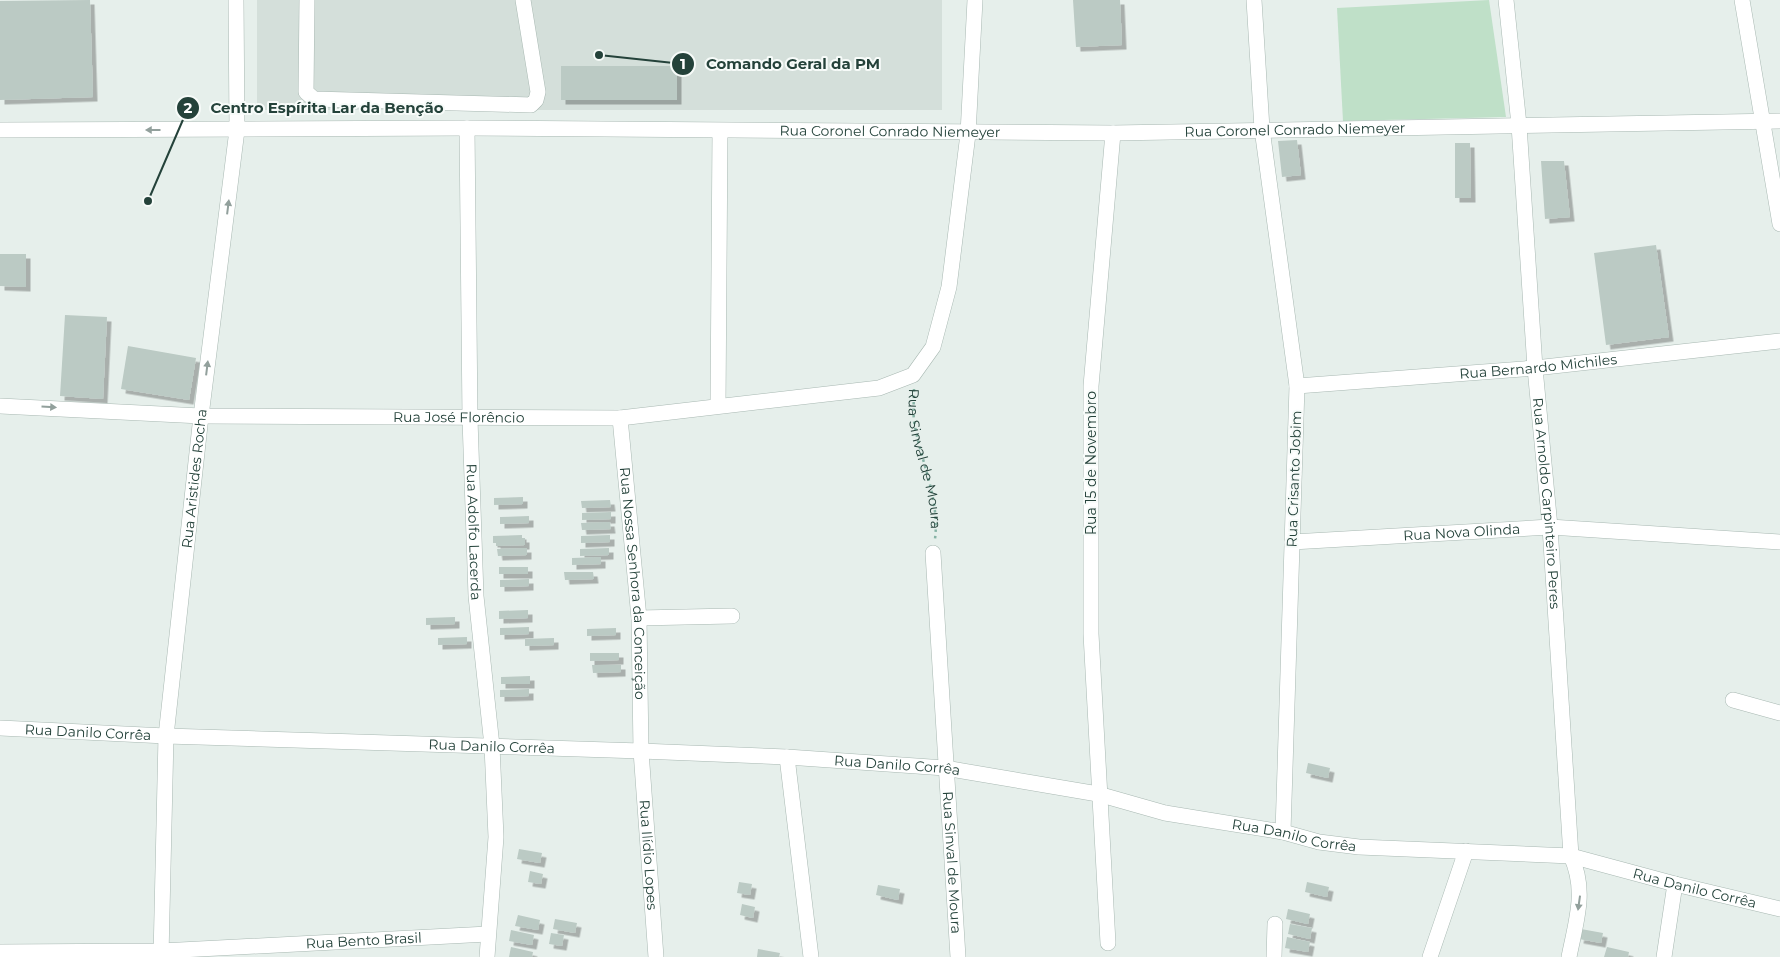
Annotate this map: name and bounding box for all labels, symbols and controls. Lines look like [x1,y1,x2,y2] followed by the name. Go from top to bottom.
[671,49,890,79] callout: Comando Geral da PM
[680,54,686,73] text: 1
[706,54,880,73] text: Comando Geral da PM
[175,93,454,123] callout: Centro Espírita Lar da Benção
[184,98,193,117] text: 2
[210,98,444,117] text: Centro Espírita Lar da Benção
[1184,119,1406,141] street label: Rua Coronel Conrado Niemeyer
[779,121,1001,141] street label: Rua Coronel Conrado Niemeyer
[145,126,161,134] one-way arrow
[224,198,232,214] one-way arrow
[1459,350,1618,383] street label: Rua Bernardo Michiles
[204,360,212,376] one-way arrow
[905,388,945,529] street label: Rua Sinval de Moura
[1082,391,1100,535] street label: Rua 15 de Novembro
[1529,397,1564,610] street label: Rua Arnoldo Carpinteiro Peres
[41,404,57,412] one-way arrow
[178,408,211,549] street label: Rua Aristides Rocha
[393,408,525,427] street label: Rua José Florêncio
[1283,410,1305,548] street label: Rua Crisanto Jobim
[463,463,485,601] street label: Rua Adolfo Lacerda
[616,466,649,700] street label: Rua Nossa Senhora da Conceição
[1403,520,1521,545] street label: Rua Nova Olinda
[24,720,152,744] street label: Rua Danilo Corrêa
[428,735,555,757] street label: Rua Danilo Corrêa
[833,751,962,779] street label: Rua Danilo Corrêa
[939,791,966,934] street label: Rua Sinval de Moura
[636,799,662,911] street label: Rua Ilídio Lopes
[1231,815,1358,856] street label: Rua Danilo Corrêa
[1631,864,1758,912] street label: Rua Danilo Corrêa
[1574,896,1582,912] one-way arrow
[305,928,422,952] street label: Rua Bento Brasil

